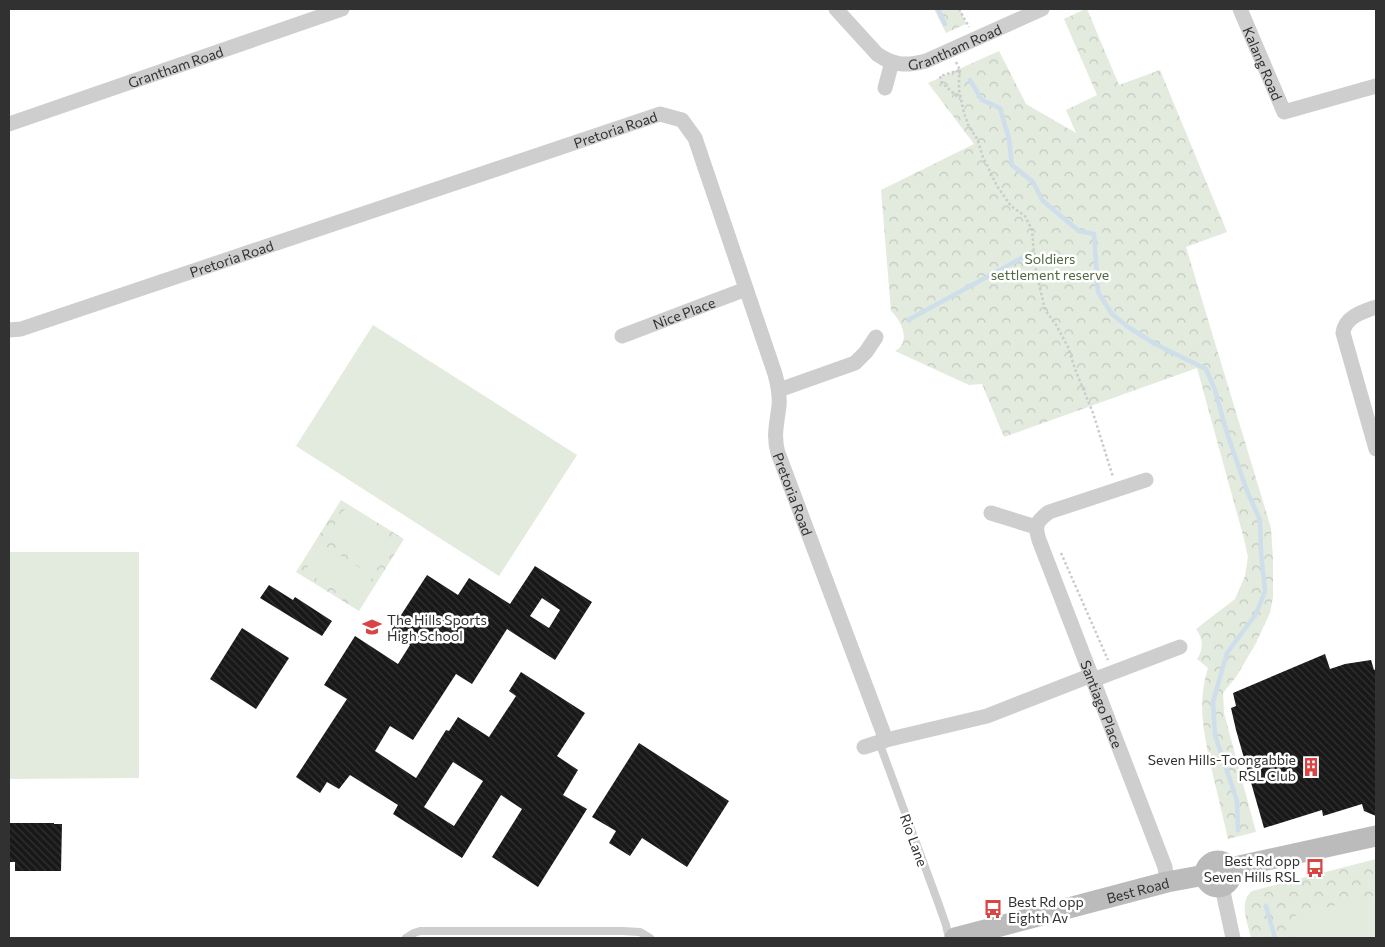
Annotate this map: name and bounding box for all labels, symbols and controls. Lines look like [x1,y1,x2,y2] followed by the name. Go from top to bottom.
[907,20,1004,73] street label: Grantham Road
[1240,24,1286,103] street label: Kalang Road
[125,42,225,91] street label: Grantham Road
[571,107,659,151] street label: Pretoria Road
[187,236,276,280] street label: Pretoria Road
[991,250,1109,283] park label: Soldiers settlement reserve
[650,293,717,332] street label: Nice Place
[770,450,817,538] street label: Pretoria Road
[387,611,487,644] place label: The Hills Sports High School
[361,616,383,638] school or university icon: The Hills Sports High School
[1078,658,1127,750] street label: Santiago Place
[1148,751,1296,784] place label: Seven Hills-Toongabbie RSL Club
[1300,756,1322,778] building icon: Seven Hills-Toongabbie RSL Club
[897,811,931,869] street label: Rio Lane
[1204,852,1300,885] place label: Best Rd opp Seven Hills RSL
[1304,857,1326,879] bus stop icon: Best Rd opp Seven Hills RSL
[1105,873,1171,906] street label: Best Road
[1008,893,1084,926] place label: Best Rd opp Eighth Av
[982,898,1004,920] bus stop icon: Best Rd opp Eighth Av

